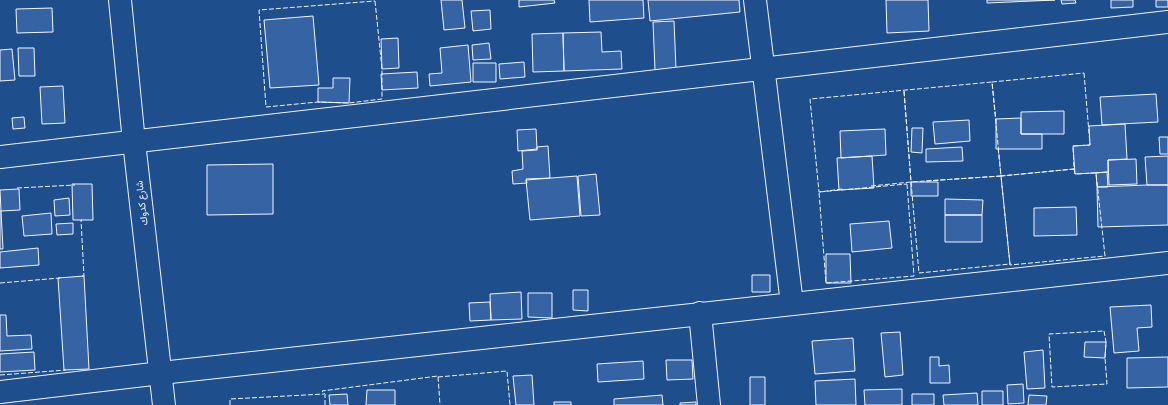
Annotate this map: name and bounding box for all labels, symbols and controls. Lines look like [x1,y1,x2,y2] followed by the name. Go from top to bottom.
[132,180,151,226] street label: شارع كدوك

